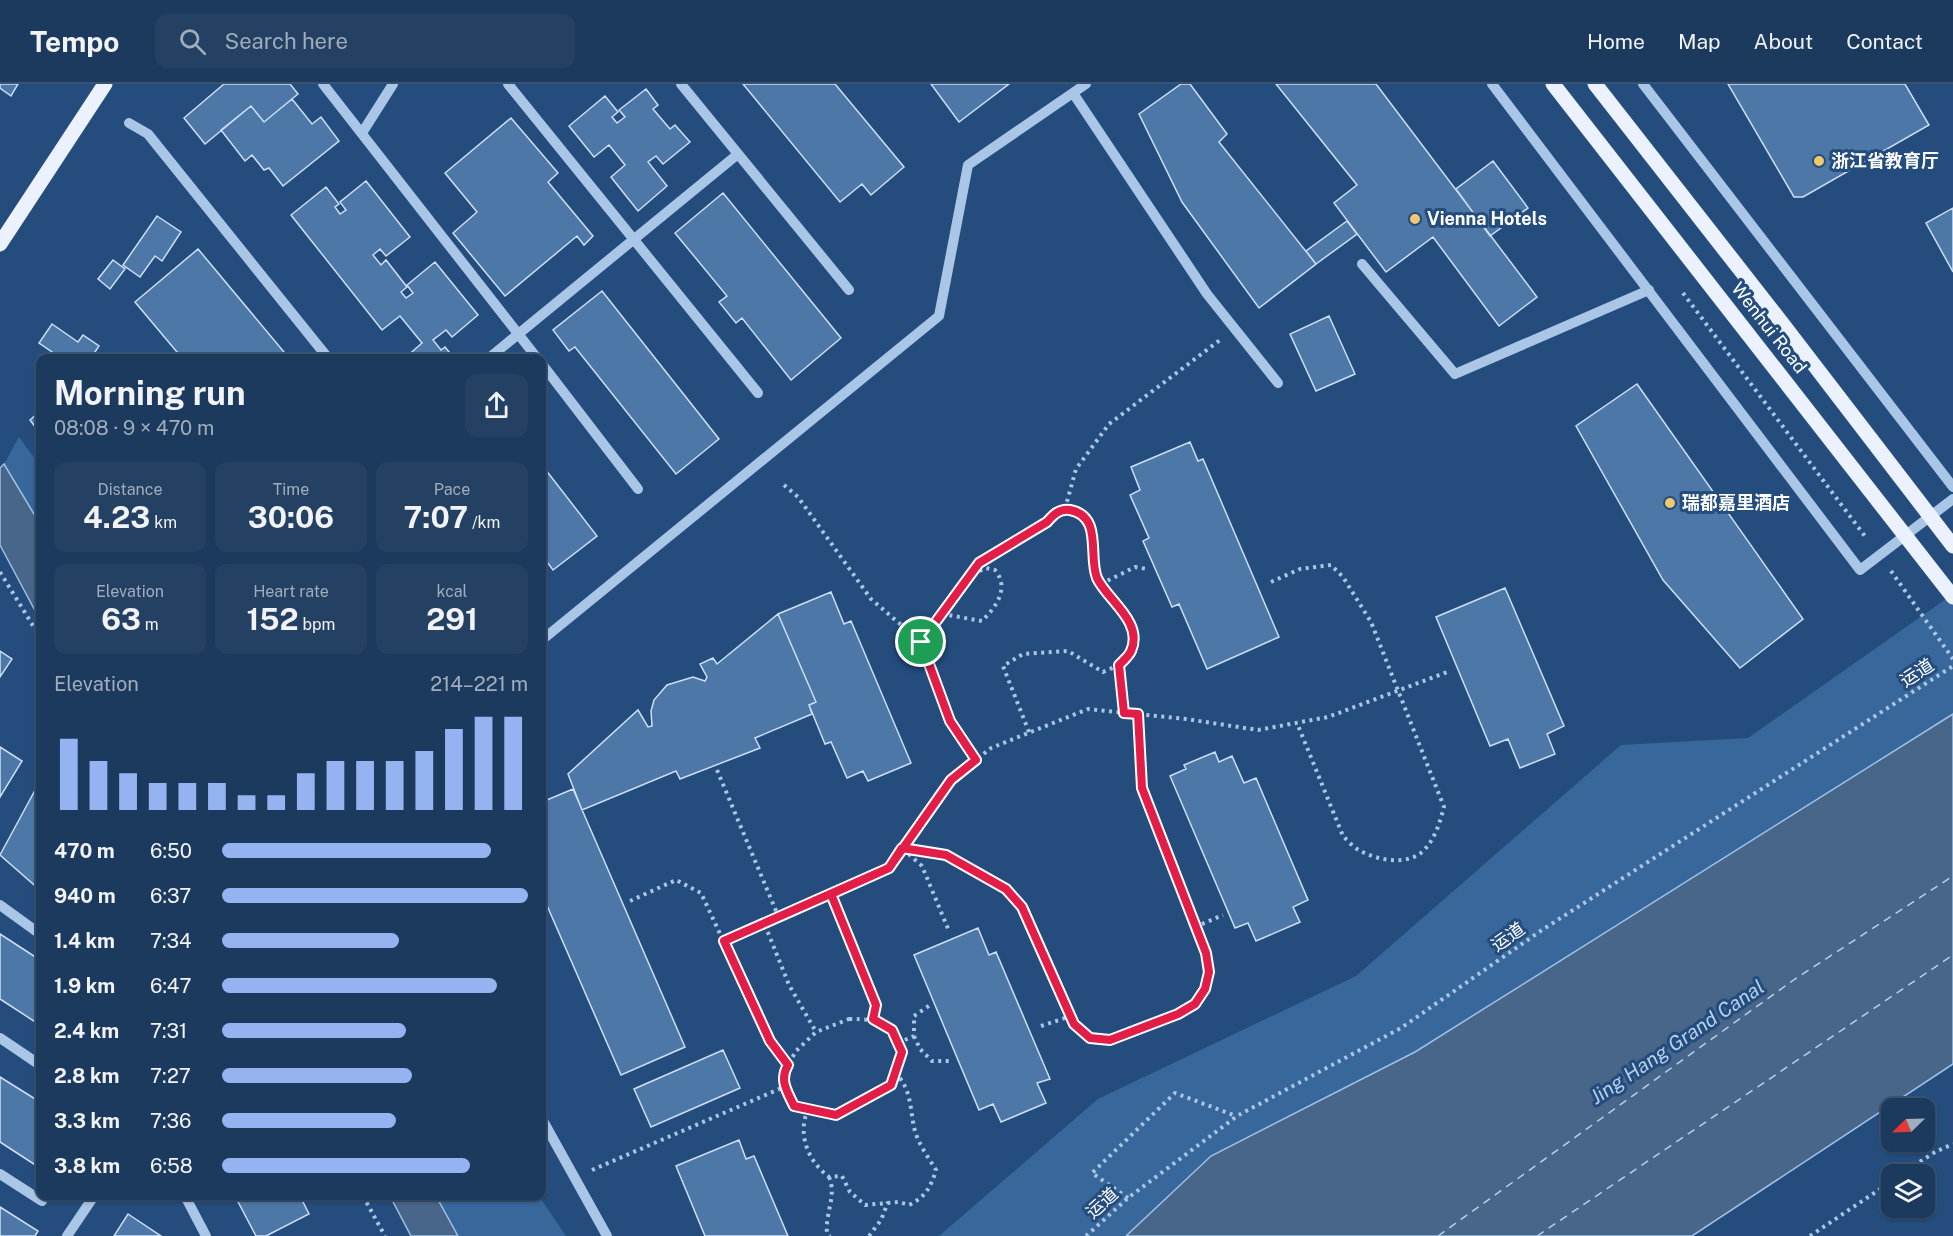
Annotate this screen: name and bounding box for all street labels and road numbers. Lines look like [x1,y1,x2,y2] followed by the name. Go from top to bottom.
[1727,278,1811,377] street label: Wenhui Road
[1896,654,1938,691] street label: 运道
[1487,918,1528,956] street label: 运道
[1081,1183,1122,1222] street label: 运道

